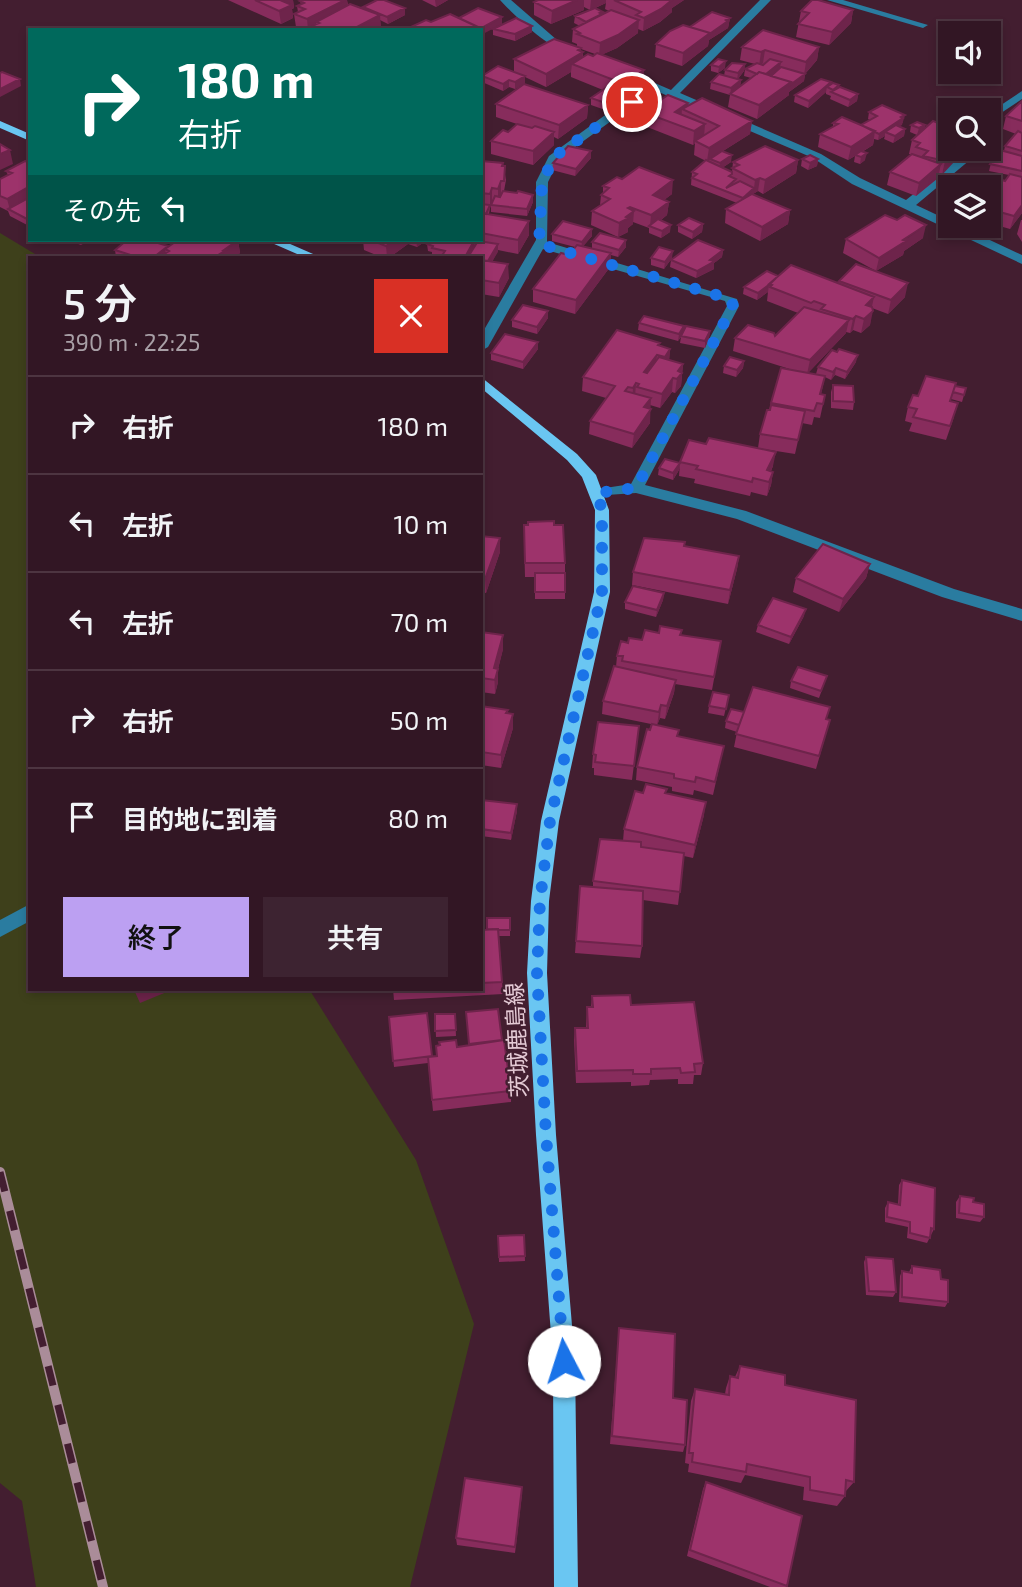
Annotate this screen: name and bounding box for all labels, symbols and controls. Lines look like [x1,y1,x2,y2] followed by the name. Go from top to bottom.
[938,21,1001,238] map controls
[938,21,1001,84] button: sound
[178,49,314,108] text: 180 m
[63,56,154,147] icon: right
[602,72,662,132] pin
[613,83,651,121] icon: arrive
[938,98,1001,161] button: search
[178,114,242,152] text: 右折
[938,175,1001,238] button: layers
[155,189,193,227] icon: left
[63,194,141,225] text: その先
[63,277,137,327] text: 5 分
[374,279,448,353] button: close
[63,328,200,356] text: 390 m · 22:25
[63,406,101,444] icon: right
[378,410,448,441] text: 180 m
[122,411,174,442] text: 右折
[63,504,101,542] icon: left
[393,508,448,539] text: 10 m
[122,509,174,540] text: 左折
[63,602,101,640] icon: left
[390,606,448,637] text: 70 m
[122,607,174,638] text: 左折
[63,700,101,738] icon: right
[390,704,448,735] text: 50 m
[122,705,174,736] text: 右折
[63,798,101,836] icon: arrive
[388,802,448,833] text: 80 m
[122,803,278,834] text: 目的地に到着
[63,897,249,977] button: 終了
[263,897,448,977] button: 共有
[499,982,533,1098] street label: 茨城鹿島線
[527,1324,601,1398] position arrow

